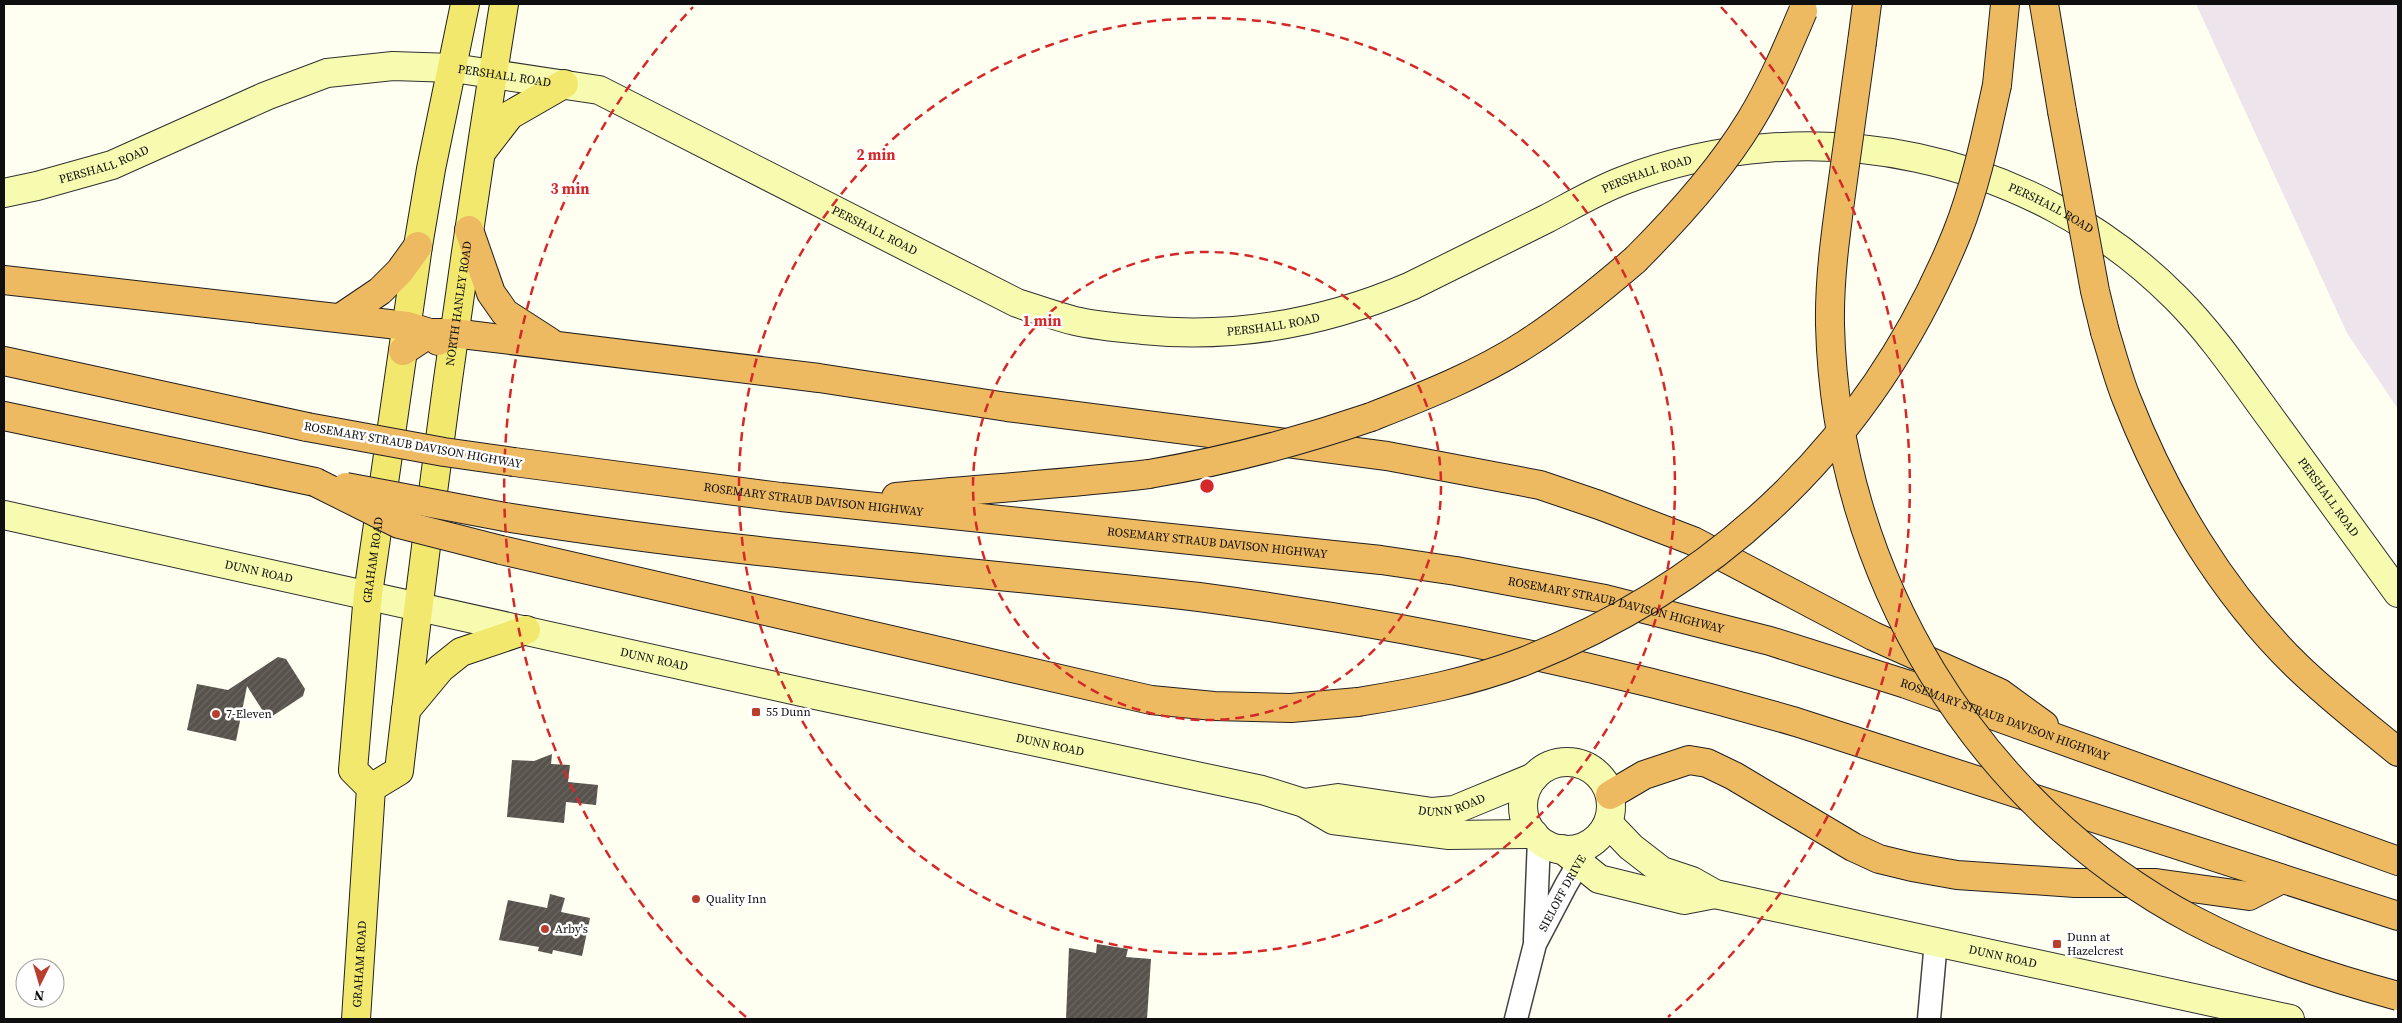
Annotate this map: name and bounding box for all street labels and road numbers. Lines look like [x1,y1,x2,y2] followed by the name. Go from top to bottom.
[457,61,552,91] street label: PERSHALL ROAD
[57,142,151,187] street label: PERSHALL ROAD
[1599,152,1693,197] street label: PERSHALL ROAD
[2006,179,2097,237] street label: PERSHALL ROAD
[829,202,920,259] street label: PERSHALL ROAD
[442,240,476,367] street label: NORTH HANLEY ROAD
[1226,309,1322,339] street label: PERSHALL ROAD
[303,418,524,472] street label: ROSEMARY STRAUB DAVISON HIGHWAY
[2294,454,2363,540] street label: PERSHALL ROAD
[703,479,925,520] street label: ROSEMARY STRAUB DAVISON HIGHWAY
[359,516,387,604] street label: GRAHAM ROAD
[1106,523,1329,562] street label: ROSEMARY STRAUB DAVISON HIGHWAY
[223,556,294,587] street label: DUNN ROAD
[1507,573,1726,637] street label: ROSEMARY STRAUB DAVISON HIGHWAY
[619,644,690,675] street label: DUNN ROAD
[1898,675,2112,765] street label: ROSEMARY STRAUB DAVISON HIGHWAY
[1014,730,1086,760] street label: DUNN ROAD
[1417,790,1488,820] street label: DUNN ROAD
[1535,852,1590,934] street label: SIELOFF DRIVE
[349,920,370,1008] street label: GRAHAM ROAD
[1967,941,2038,972] street label: DUNN ROAD

